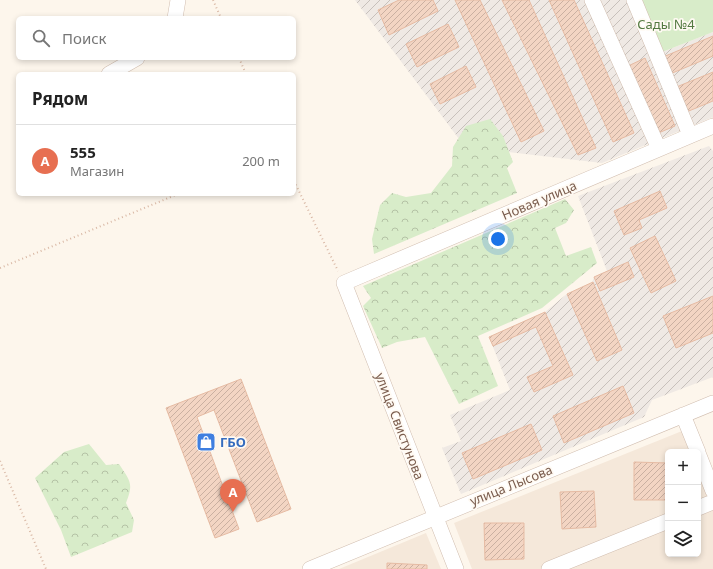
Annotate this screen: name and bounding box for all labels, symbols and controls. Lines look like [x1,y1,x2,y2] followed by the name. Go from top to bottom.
[637,15,695,33] park label: Сады №4
[16,16,296,60] search box
[30,27,52,49] icon: search
[62,28,107,48] text: Поиск
[32,87,88,110] text: Рядом
[70,142,96,162] text: 555
[41,152,50,170] text: A
[242,152,280,170] text: 200 m
[70,162,124,180] text: Магазин
[499,176,579,224] street label: Новая улица
[488,229,508,249] your location
[371,370,429,482] street label: улица Свистунова
[195,431,217,453] shop icon: ГБО
[220,433,246,451] place label: ГБО
[665,449,701,557] map controls
[665,449,701,485] button: +
[467,460,555,510] street label: улица Лысова
[220,479,246,512] pin: A
[665,485,701,521] button: −
[665,521,701,557] button: layers

